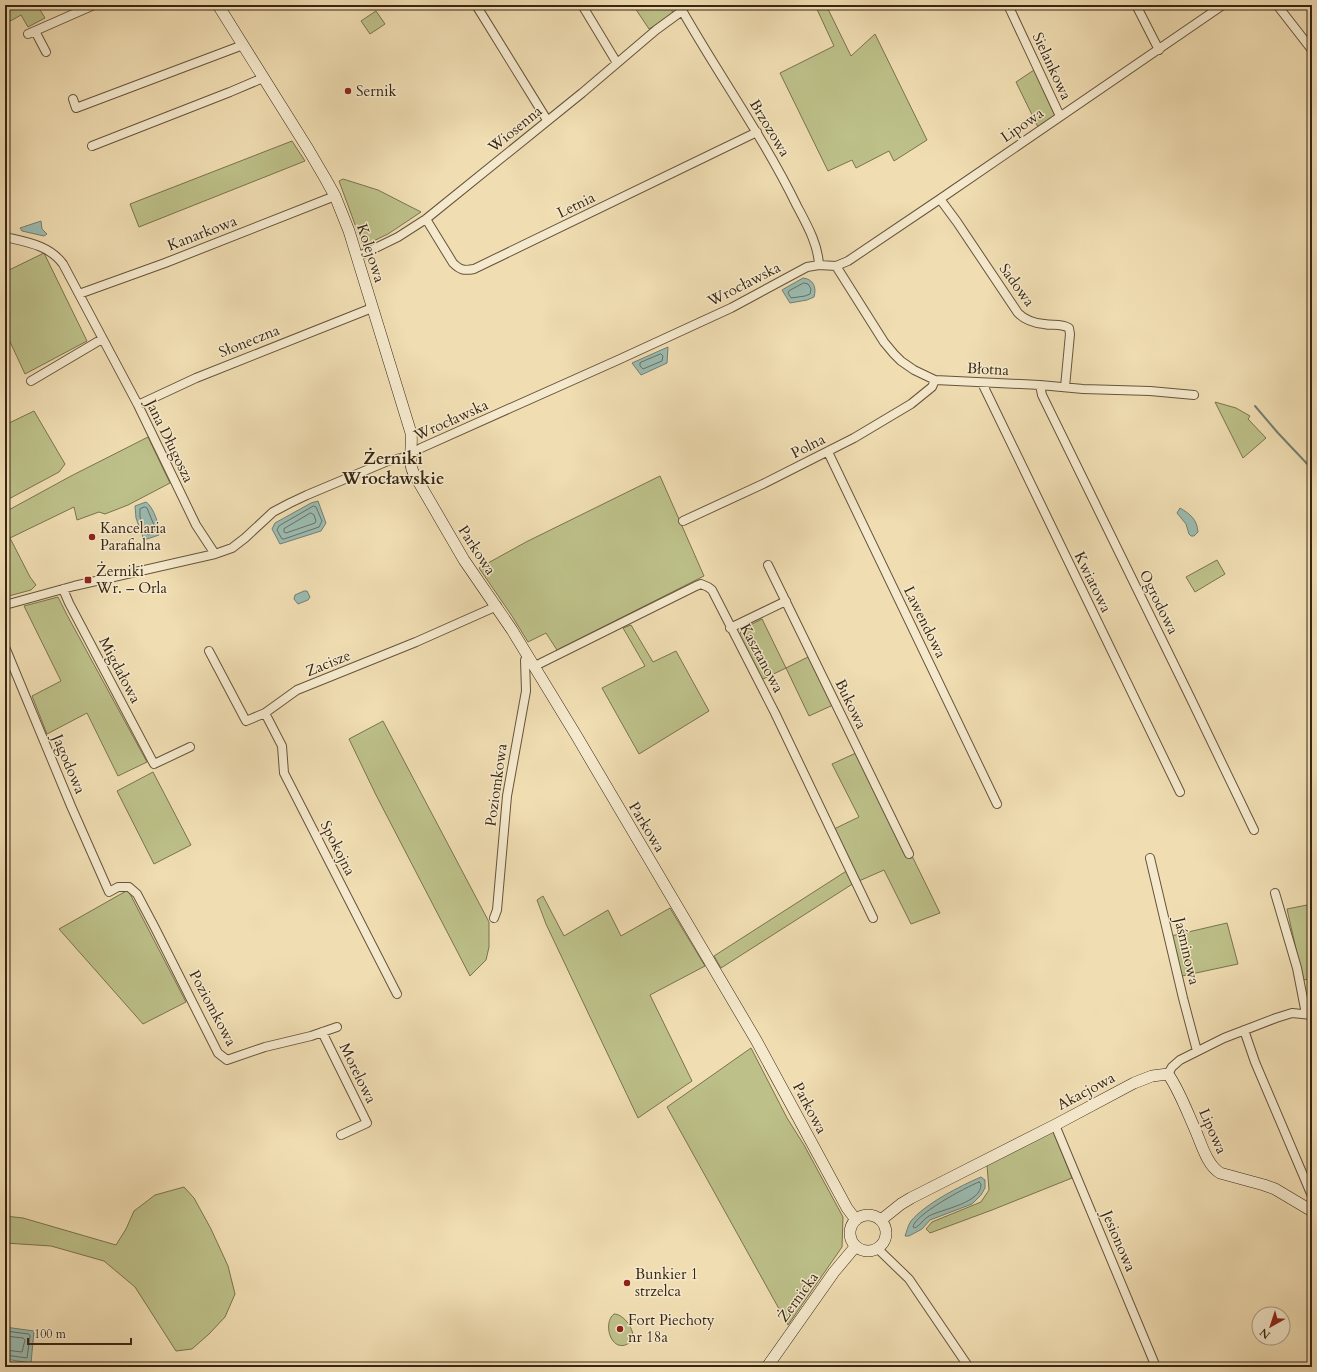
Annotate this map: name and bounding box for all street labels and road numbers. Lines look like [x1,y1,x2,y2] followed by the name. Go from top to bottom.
[1028,29,1076,103] street label: Sielankowa
[745,96,795,161] street label: Brzozowa
[483,101,547,158] street label: Wiosenna
[997,103,1048,147] street label: Lipowa
[554,187,599,223] street label: Letnia
[164,210,240,255] street label: Kanarkowa
[352,221,390,285] street label: Kolejowa
[703,257,784,311] street label: Wrocławska
[995,259,1040,311] street label: Sadowa
[216,320,283,362] street label: Słoneczna
[966,358,1010,380] street label: Błotna
[140,394,199,486] street label: Jana Długosza
[410,395,492,446] street label: Wrocławska
[788,429,829,463] street label: Polna
[454,521,501,579] street label: Parkowa
[1070,548,1117,616] street label: Kwiatowa
[1135,566,1183,638] street label: Ogrodowa
[899,583,951,662] street label: Lawendowa
[735,620,789,697] street label: Kasztanowa
[94,634,146,707] street label: Migdałowa
[303,645,354,681] street label: Zacisze
[830,676,872,733] street label: Bukowa
[47,729,91,797] street label: Jagodowa
[480,742,512,828] street label: Poziomkowa
[624,798,670,856] street label: Parkowa
[316,817,361,879] street label: Spokojna
[1169,913,1205,987] street label: Jaśminowa
[185,967,242,1050] street label: Poziomkowa
[335,1039,381,1107] street label: Morelowa
[1054,1067,1119,1115] street label: Akacjowa
[788,1079,832,1138] street label: Parkowa
[1194,1105,1232,1157] street label: Lipowa
[1096,1206,1141,1275] street label: Jesionowa
[773,1268,823,1326] street label: Żernicka

